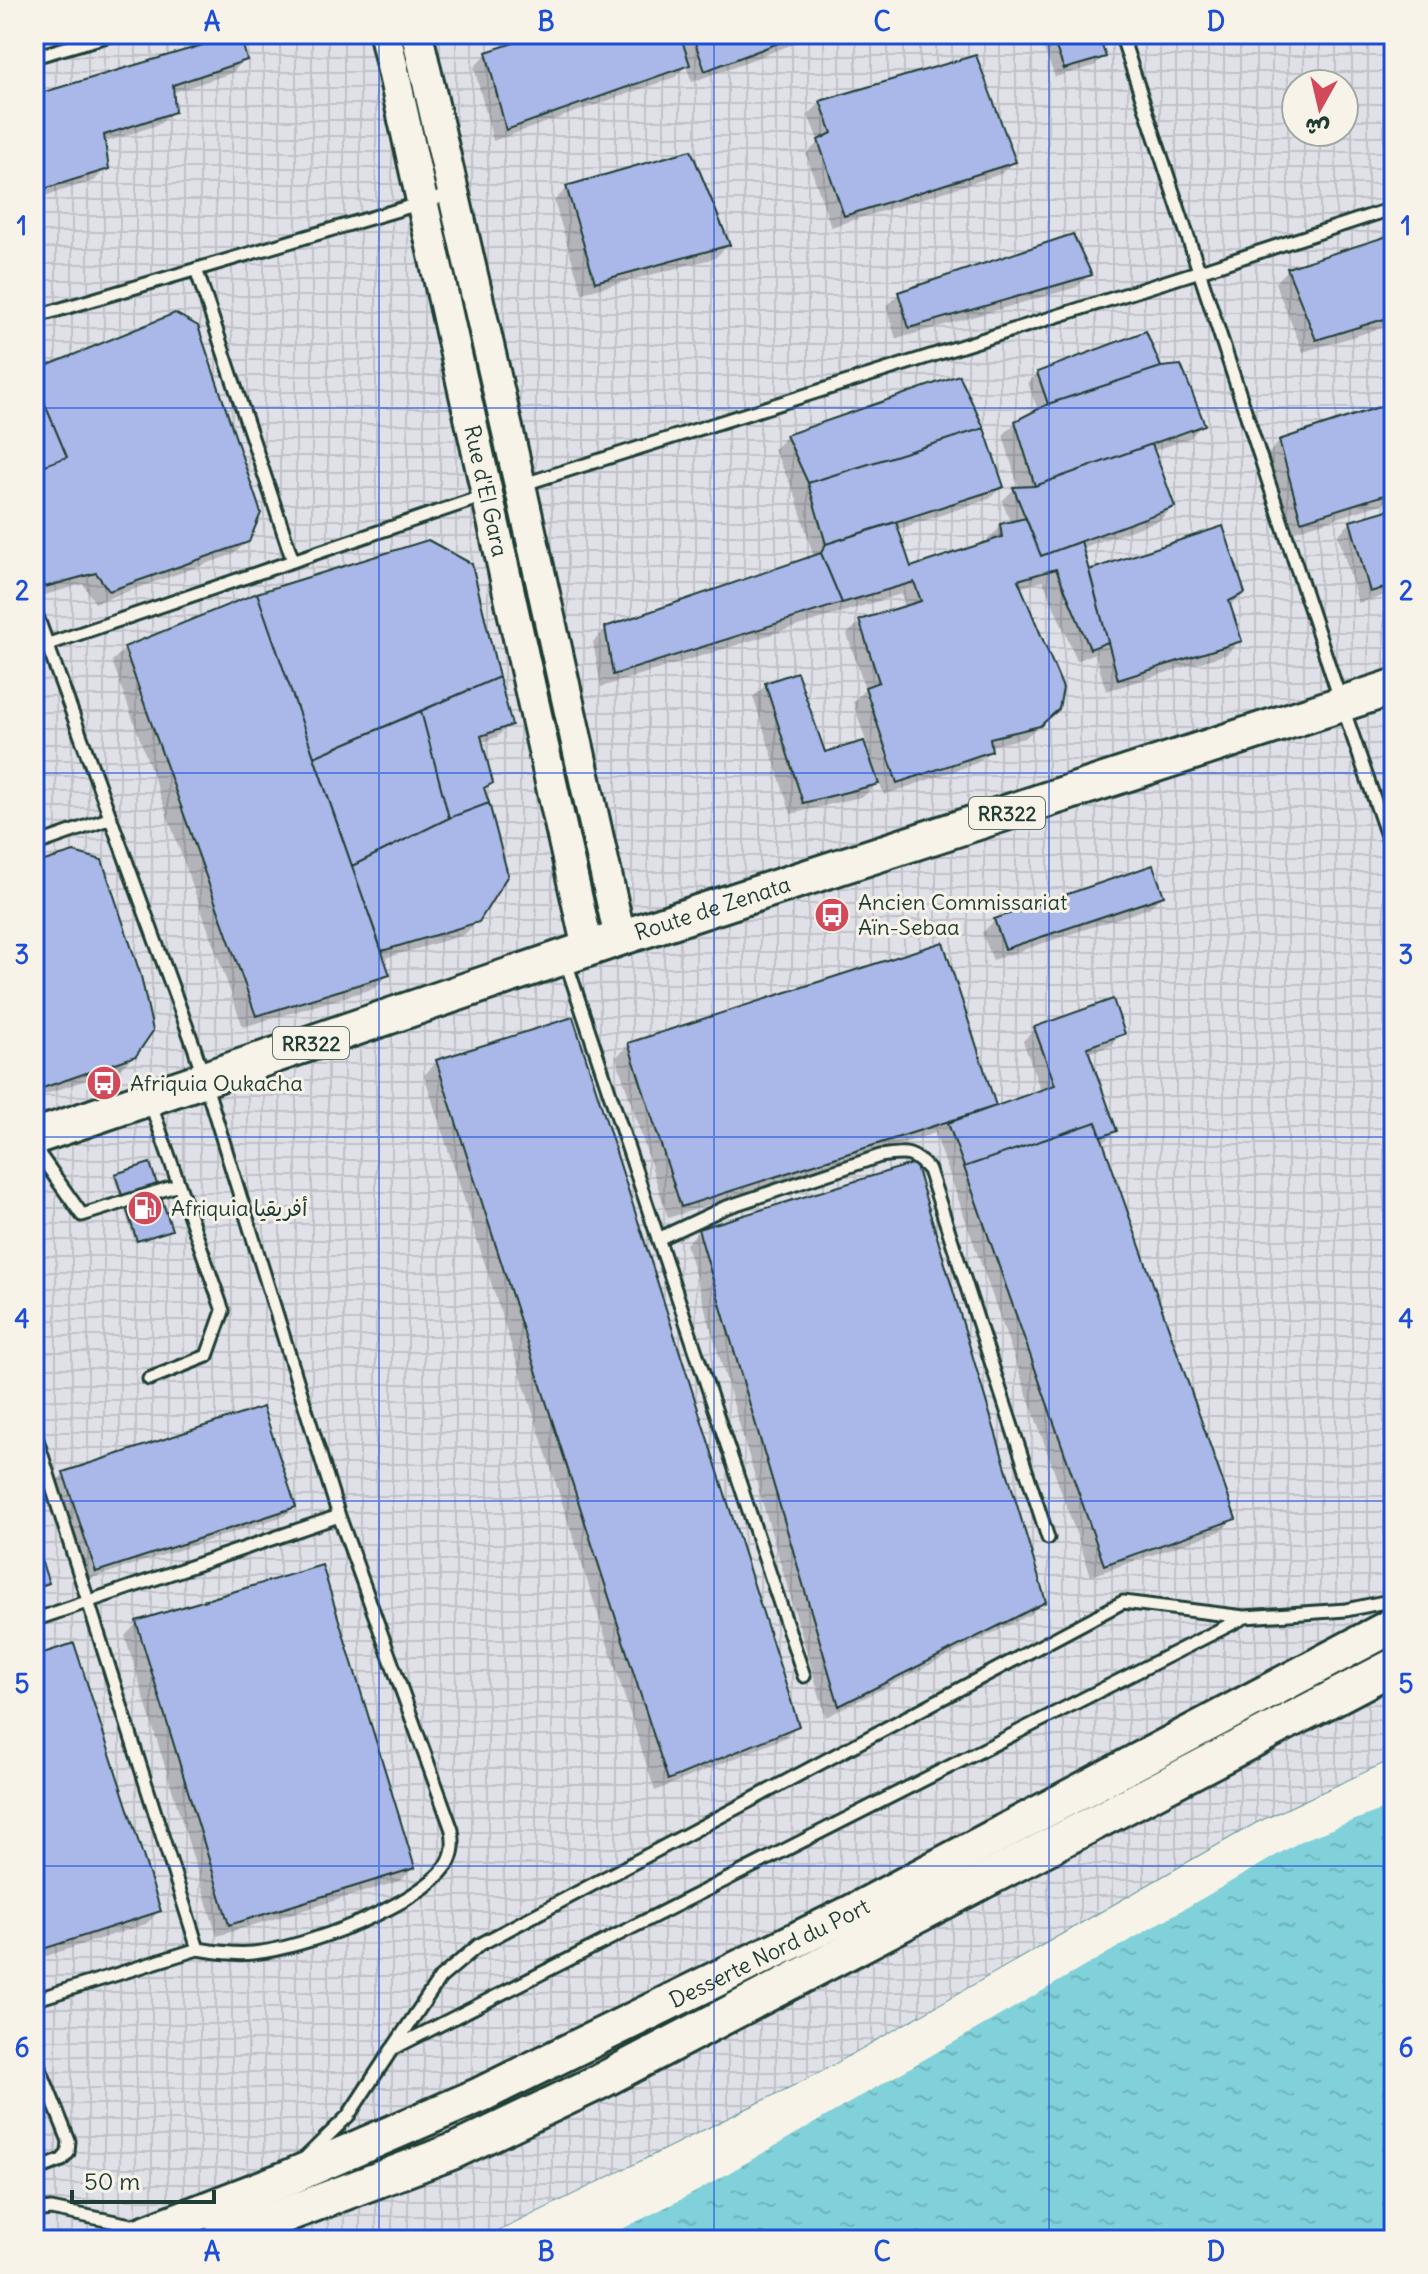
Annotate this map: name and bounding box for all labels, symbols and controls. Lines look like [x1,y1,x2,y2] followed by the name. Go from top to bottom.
[204,5,221,38] text: A
[537,5,555,38] text: B
[873,5,891,38] text: C
[1207,5,1225,38] text: D
[1280,68,1360,148] north arrow
[1303,112,1331,143] text: ش
[17,209,27,242] text: 1
[1401,209,1411,242] text: 1
[458,423,515,559] street label: Rue d'El Gara
[15,574,29,607] text: 2
[1399,574,1413,607] text: 2
[969,797,1045,829] road number: RR322
[631,870,794,946] street label: Route de Zenata
[858,888,1067,941] place label: Ancien Commissariat Aïn-Sebaa
[813,896,851,934] bus stop icon: Ancien Commissariat Aïn-Sebaa
[15,938,29,971] text: 3
[1399,938,1413,971] text: 3
[273,1027,349,1059] road number: RR322
[85,1064,123,1102] bus stop icon: Afriquia Oukacha
[130,1069,303,1097] place label: Afriquia Oukacha
[126,1189,164,1227] fuel station icon: Afriquia أفريقيا
[171,1194,308,1222] place label: Afriquia أفريقيا
[14,1302,30,1335] text: 4
[1398,1302,1414,1335] text: 4
[15,1667,30,1700] text: 5
[1399,1667,1414,1700] text: 5
[665,1892,874,2014] street label: Desserte Nord du Port
[14,2031,30,2064] text: 6
[1398,2031,1414,2064] text: 6
[72,2154,214,2204] scale bar
[84,2166,140,2196] text: 50 m
[204,2235,221,2268] text: A
[537,2235,555,2268] text: B
[873,2235,891,2268] text: C
[1207,2235,1225,2268] text: D

